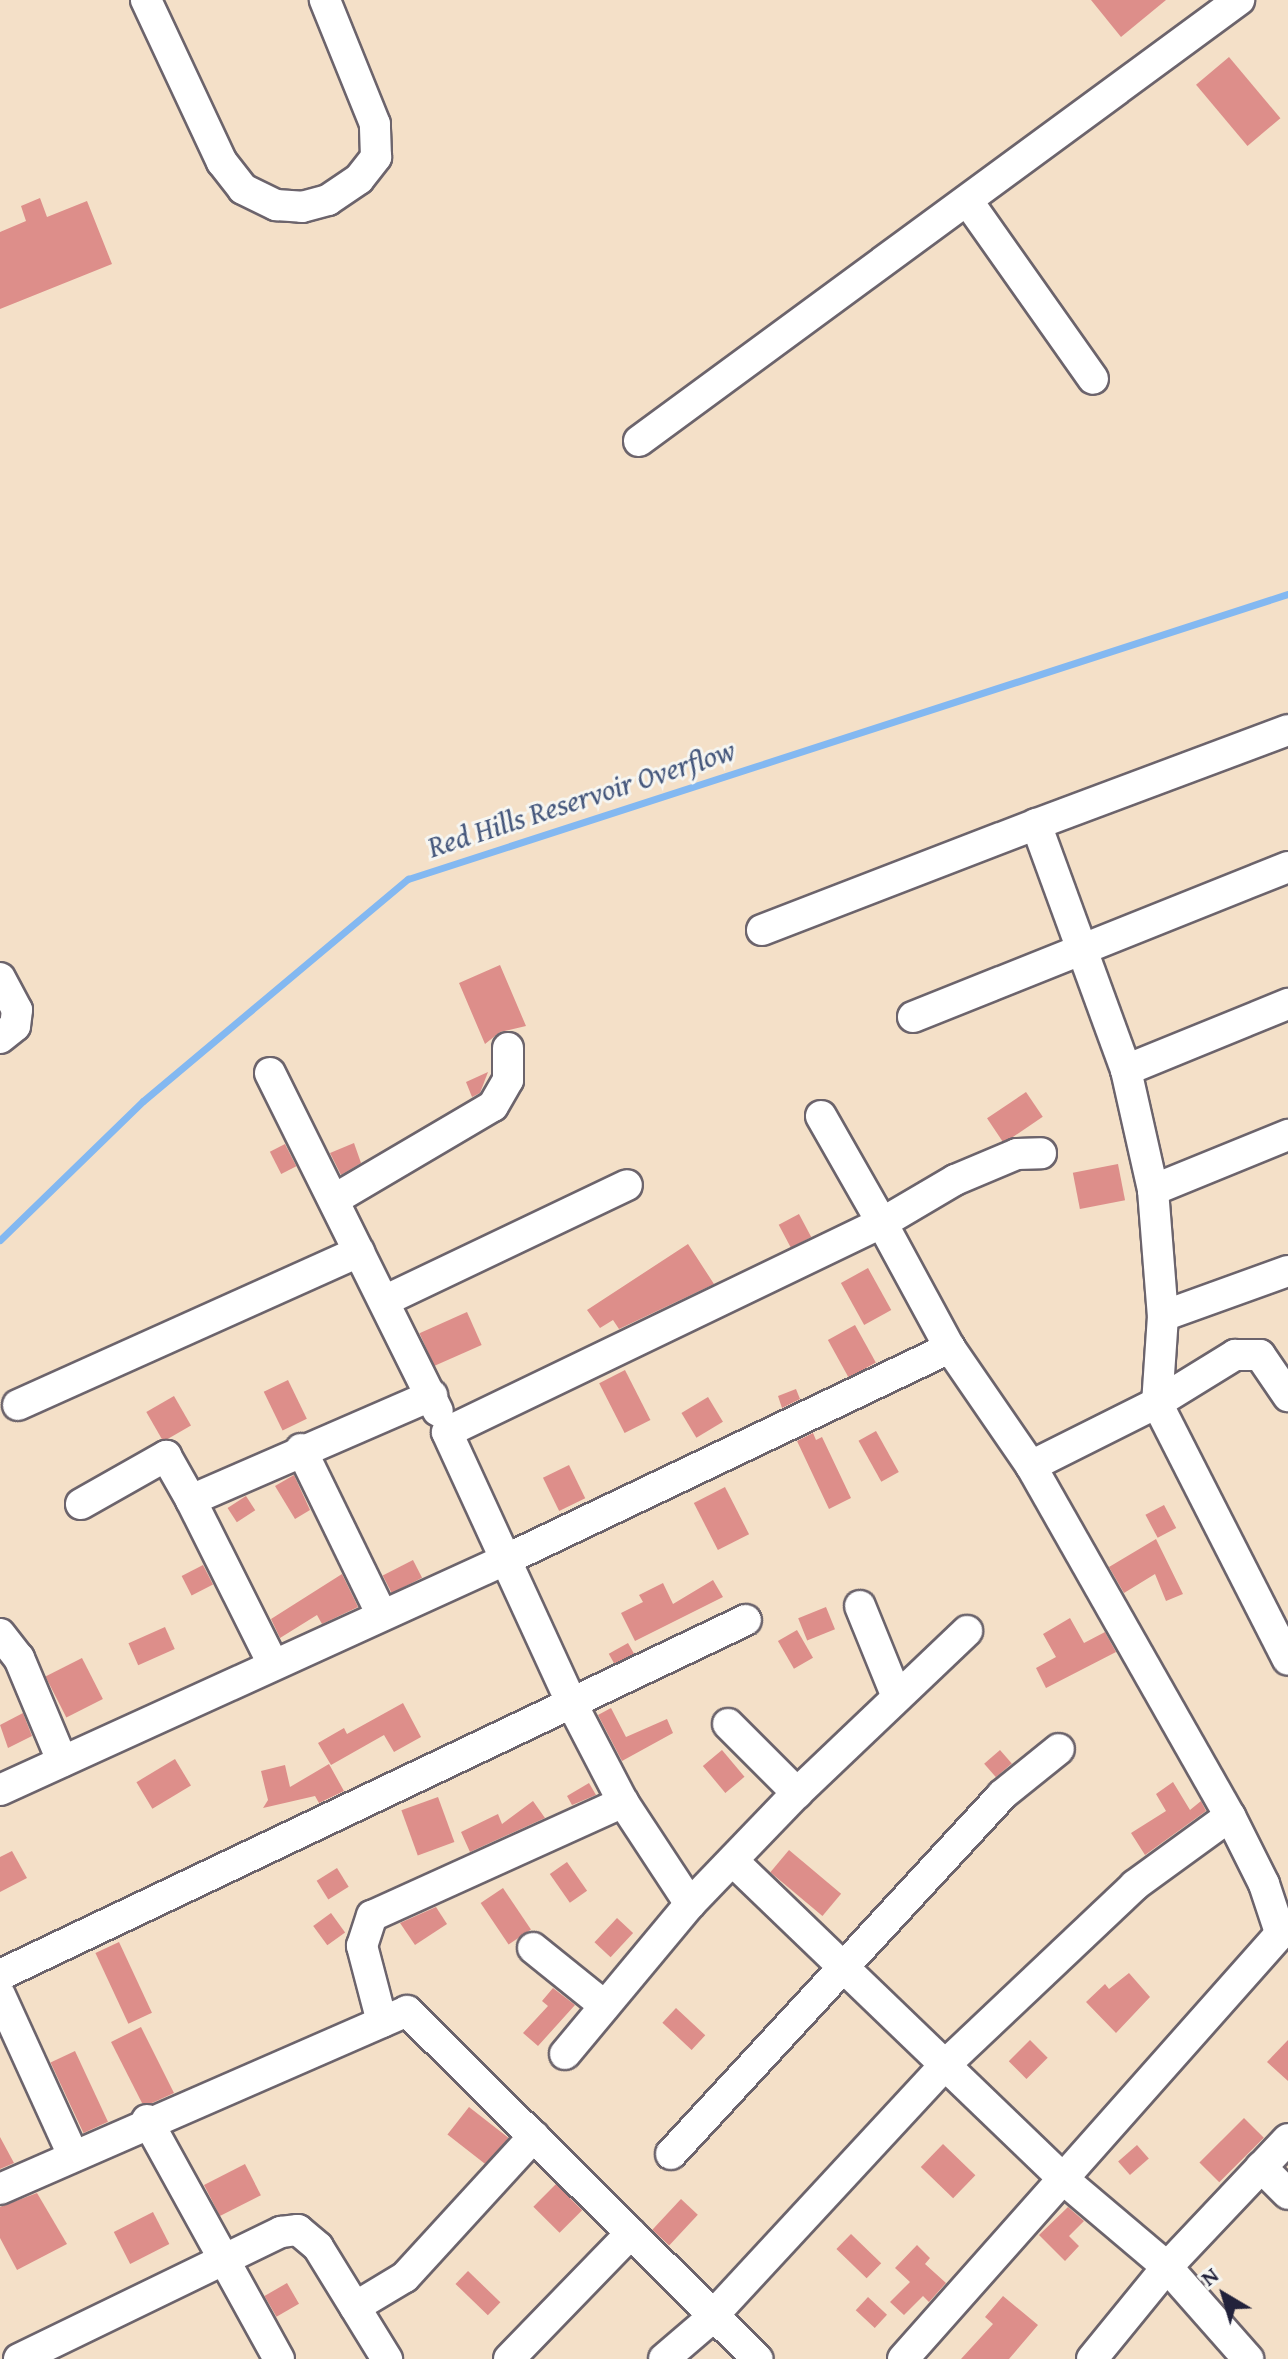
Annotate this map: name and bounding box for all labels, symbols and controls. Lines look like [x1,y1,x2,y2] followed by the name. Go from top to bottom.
[423,731,739,865] water label: Red Hills Reservoir Overflow
[1184,2255,1264,2335] north arrow
[1194,2259,1225,2293] text: N

